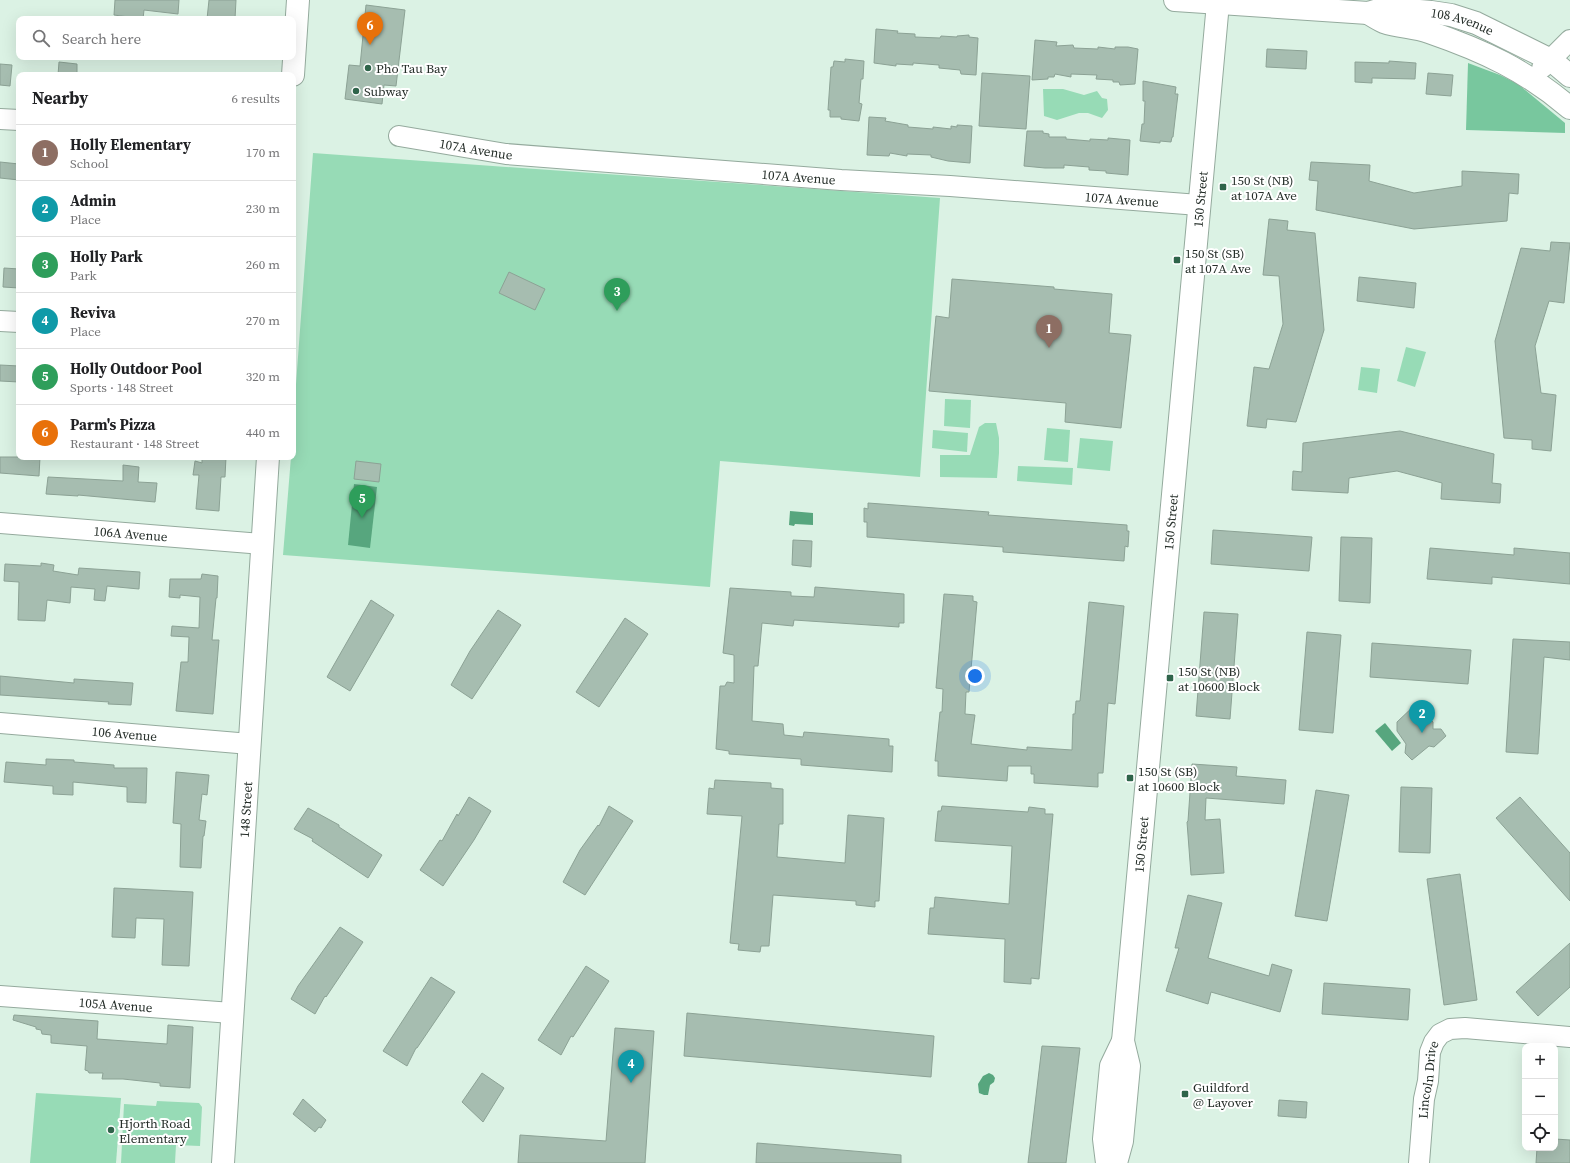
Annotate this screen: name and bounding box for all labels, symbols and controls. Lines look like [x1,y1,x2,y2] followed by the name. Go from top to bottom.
[1430,4,1497,39] street label: 108 Avenue
[357,12,383,45] pin: 6
[16,16,296,60] search box
[30,27,52,49] icon: search
[62,28,141,49] text: Search here
[376,60,448,77] place label: Pho Tau Bay
[363,63,373,73] marker: Pho Tau Bay
[364,83,409,100] place label: Subway
[32,86,88,110] text: Nearby
[351,86,361,96] marker: Subway
[232,90,280,107] text: 6 results
[70,134,191,155] text: Holly Elementary
[438,134,513,163] street label: 107A Avenue
[41,144,49,161] text: 1
[246,144,280,161] text: 170 m
[70,155,109,172] text: School
[761,165,836,188] street label: 107A Avenue
[1189,170,1211,228] street label: 150 Street
[1231,172,1297,204] place label: 150 St (NB) at 107A Ave
[1218,182,1228,192] marker: 150 St (NB) at 107A Ave
[1084,188,1160,210] street label: 107A Avenue
[70,190,116,211] text: Admin
[41,200,49,217] text: 2
[246,200,280,217] text: 230 m
[70,211,101,228] text: Place
[1185,245,1251,277] place label: 150 St (SB) at 107A Ave
[70,246,143,267] text: Holly Park
[1172,255,1182,265] marker: 150 St (SB) at 107A Ave
[41,256,49,273] text: 3
[246,256,280,273] text: 260 m
[70,267,97,284] text: Park
[604,278,630,311] pin: 3
[70,302,116,323] text: Reviva
[41,312,49,329] text: 4
[246,312,280,329] text: 270 m
[1036,315,1062,348] pin: 1
[70,323,101,340] text: Place
[70,358,202,379] text: Holly Outdoor Pool
[41,368,49,385] text: 5
[246,368,280,385] text: 320 m
[70,379,173,396] text: Sports · 148 Street
[70,414,155,435] text: Parm's Pizza
[41,424,49,441] text: 6
[246,424,280,441] text: 440 m
[70,435,199,452] text: Restaurant · 148 Street
[349,485,375,518] pin: 5
[1159,492,1182,551] street label: 150 Street
[93,522,168,545] street label: 106A Avenue
[1178,663,1261,695] place label: 150 St (NB) at 10600 Block
[965,666,985,686] your location
[1165,673,1175,683] marker: 150 St (NB) at 10600 Block
[1409,700,1435,733] pin: 2
[91,722,158,745] street label: 106 Avenue
[1138,763,1221,795] place label: 150 St (SB) at 10600 Block
[1125,773,1135,783] marker: 150 St (SB) at 10600 Block
[235,780,256,838] street label: 148 Street
[1130,815,1152,873] street label: 150 Street
[78,993,154,1016] street label: 105A Avenue
[1414,1038,1442,1119] street label: Lincoln Drive
[1522,1043,1558,1151] map controls
[1522,1043,1558,1079] button: +
[618,1050,644,1083] pin: 4
[1193,1079,1254,1111] place label: Guildford @ Layover
[1522,1079,1558,1115] button: −
[1180,1089,1190,1099] marker: Guildford @ Layover
[119,1115,191,1147] place label: Hjorth Road Elementary
[1522,1115,1558,1151] button: locate
[106,1125,116,1135] marker: Hjorth Road Elementary

